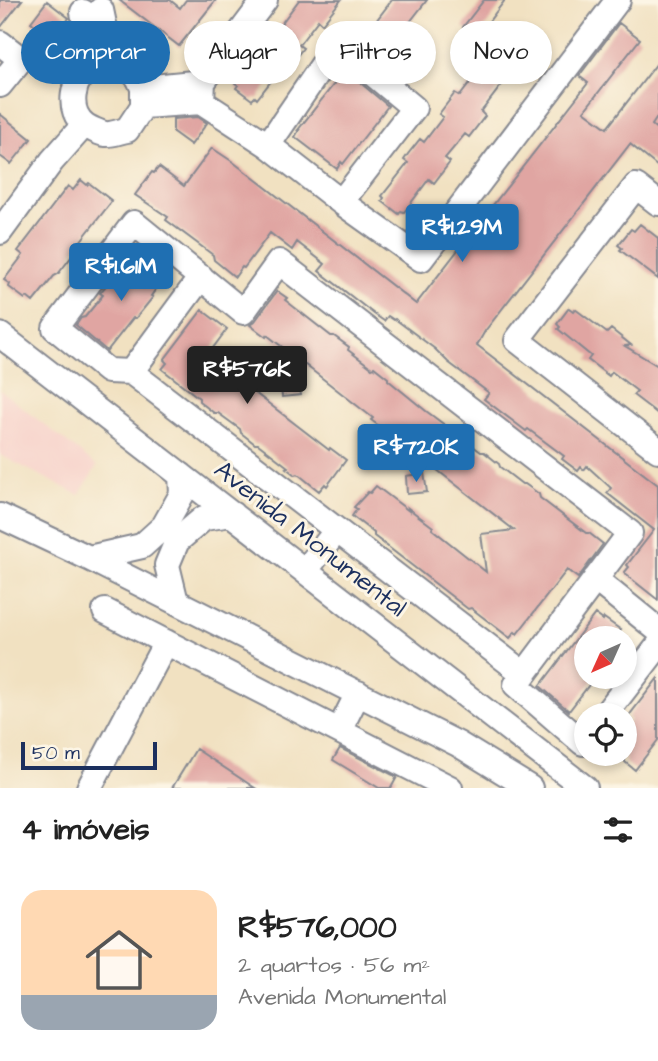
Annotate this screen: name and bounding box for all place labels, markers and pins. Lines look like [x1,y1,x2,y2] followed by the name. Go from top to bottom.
[397,204,527,264] pin: R$1.29M
[56,244,186,303] pin: R$1.61M
[190,346,304,406] pin: R$576K
[359,424,473,484] pin: R$720K

